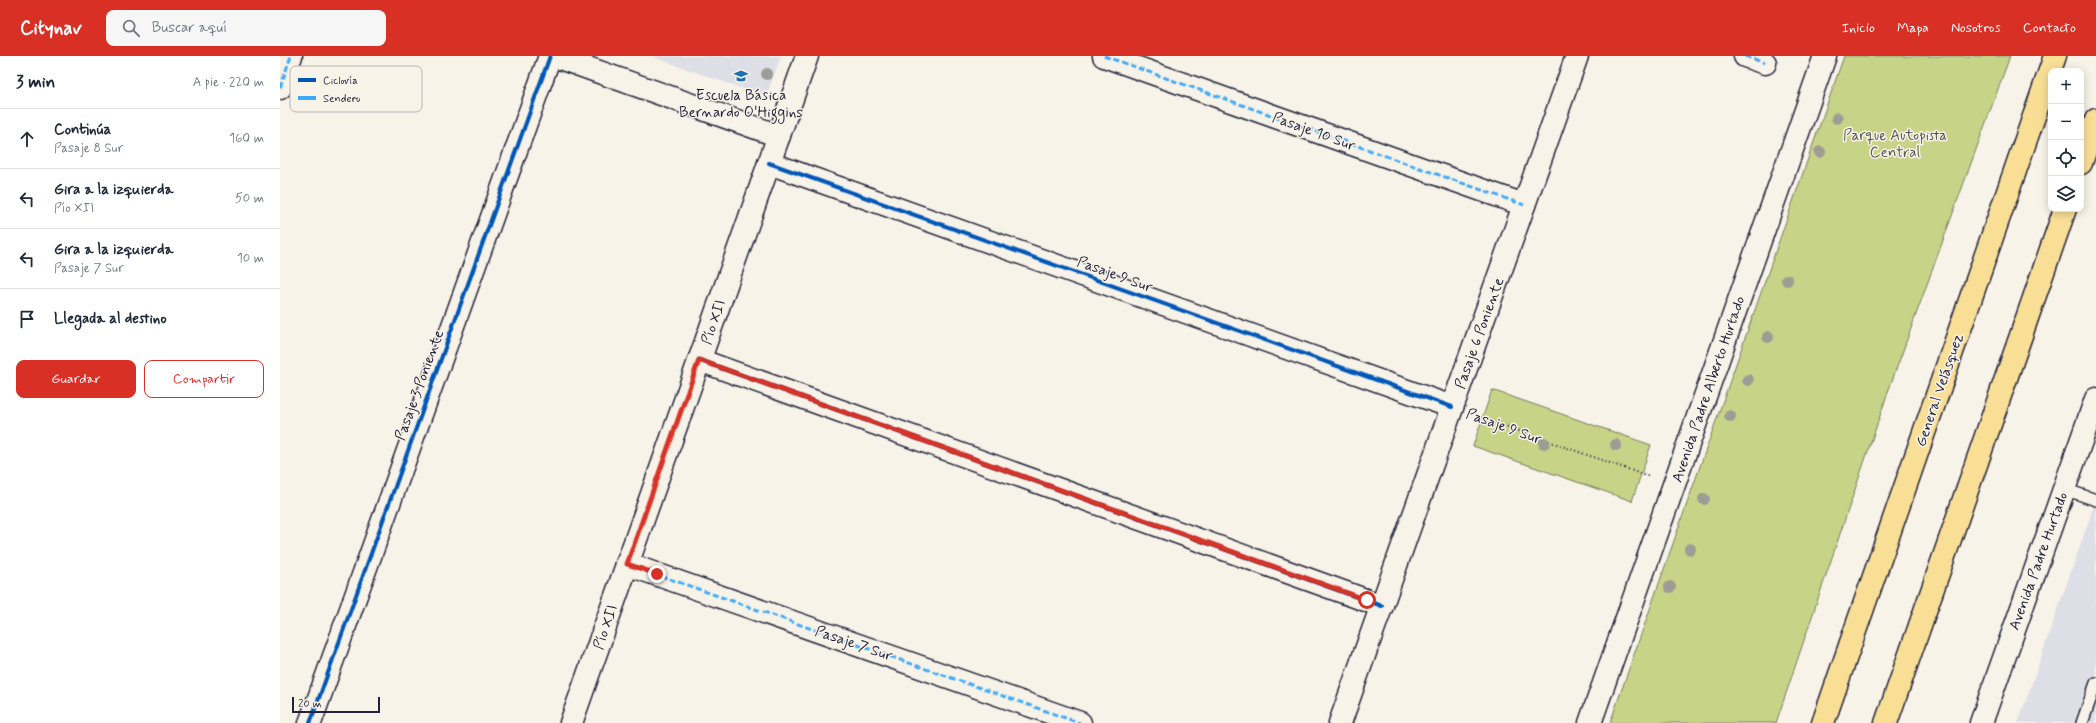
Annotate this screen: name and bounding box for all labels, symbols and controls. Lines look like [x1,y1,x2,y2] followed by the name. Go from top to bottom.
[106,10,386,46] search box
[20,16,82,41] text: Citynav
[120,17,142,39] icon: search
[152,18,227,38] text: Buscar aquí
[1842,19,1875,37] text: Inicio
[1897,19,1929,37] text: Mapa
[1951,19,2001,37] text: Nosotros
[2023,19,2076,37] text: Contacto
[290,66,422,112] legend
[733,68,749,84] school or university icon: Escuela Básica Bernardo O'Higgins
[2048,68,2084,212] map controls
[2048,68,2084,104] button: +
[16,71,55,93] text: 3 min
[193,74,264,91] text: A pie · 220 m
[323,74,358,88] text: Ciclovía
[679,86,803,124] place label: Escuela Básica Bernardo O'Higgins
[323,92,360,106] text: Sendero
[2048,104,2084,140] button: −
[1270,108,1359,156] street label: Pasaje 10 Sur
[54,120,111,140] text: Continúa
[1843,126,1947,163] park label: Parque Autopista Central
[16,128,38,150] icon: ahead
[229,130,264,147] text: 160 m
[54,140,123,157] text: Pasaje 8 Sur
[2048,140,2084,176] button: locate
[2048,176,2084,212] button: layers
[54,180,173,200] text: Gira a la izquierda
[16,188,38,210] icon: left
[235,190,264,207] text: 50 m
[54,200,94,217] text: Pío XII
[54,240,173,260] text: Gira a la izquierda
[16,248,38,270] icon: left
[237,250,264,267] text: 10 m
[1074,252,1156,298] street label: Pasaje 9 Sur
[54,260,124,277] text: Pasaje 7 Sur
[1451,275,1509,392] street label: Pasaje 6 Poniente
[1668,294,1750,485] street label: Avenida Padre Alberto Hurtado
[697,297,731,347] street label: Pío XII
[16,308,38,330] icon: arrive
[54,309,167,329] text: Llegada al destino
[391,327,449,443] street label: Pasaje 3 Poniente
[1911,331,1969,450] street label: General Velásquez
[16,360,136,398] button: Guardar
[144,360,264,398] button: Compartir
[1463,404,1545,450] street label: Pasaje 9 Sur
[2005,489,2073,633] street label: Avenida Padre Hurtado
[648,565,666,583] route end
[1358,591,1376,609] route start
[589,602,623,652] street label: Pío XII
[812,621,896,667] street label: Pasaje 7 Sur
[292,695,380,714] scale bar
[298,697,321,711] text: 20 m

